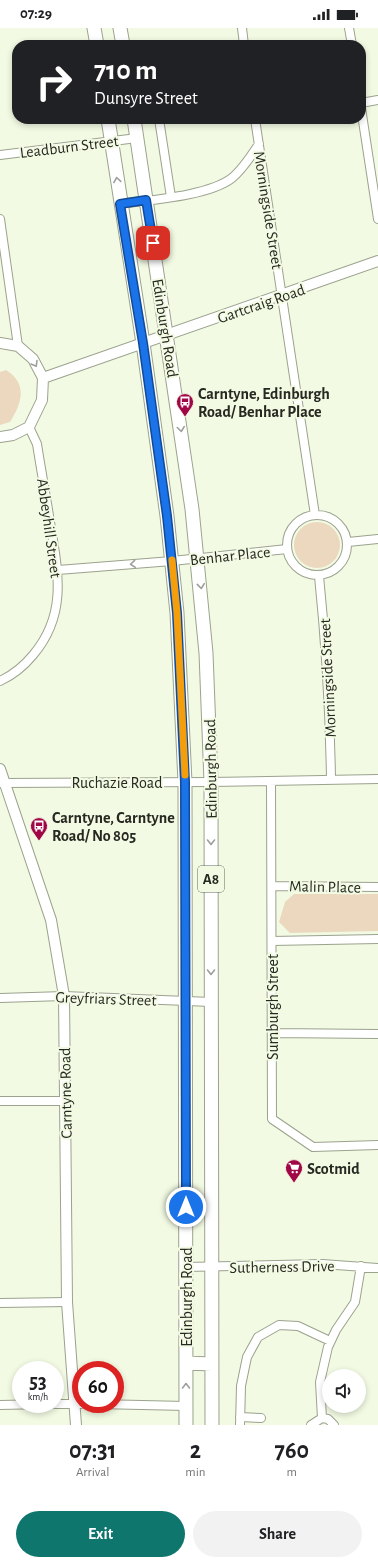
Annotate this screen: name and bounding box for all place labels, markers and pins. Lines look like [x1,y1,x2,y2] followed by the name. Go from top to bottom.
[136,226,170,260] pin
[198,386,330,420] place label: Carntyne, Edinburgh Road/ Benhar Place
[175,392,195,417] bus stop icon: Carntyne, Edinburgh Road/ Benhar Place
[52,810,175,844] place label: Carntyne, Carntyne Road/ No 805
[29,816,49,841] bus stop icon: Carntyne, Carntyne Road/ No 805
[284,1158,304,1183] supermarket icon: Scotmid
[307,1161,360,1177] place label: Scotmid

